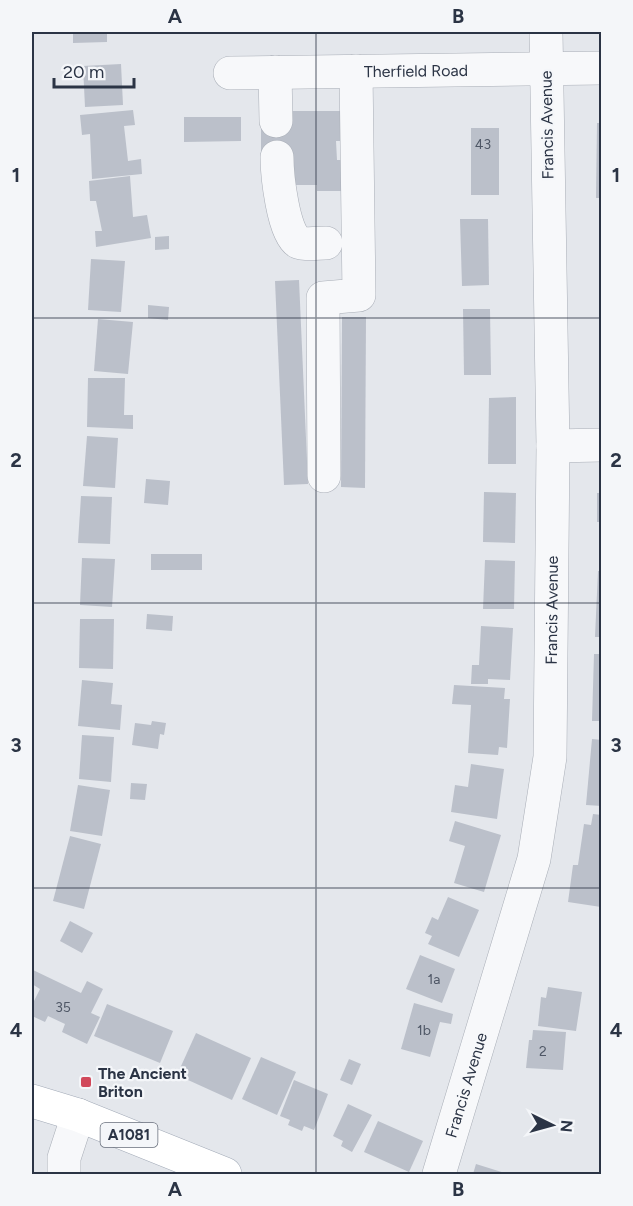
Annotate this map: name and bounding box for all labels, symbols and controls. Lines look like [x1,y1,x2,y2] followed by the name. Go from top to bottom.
[168,4,183,28] text: A
[452,4,464,28] text: B
[54,51,134,89] scale bar
[364,60,468,81] street label: Therfield Road
[63,61,104,83] text: 20 m
[537,70,557,180] street label: Francis Avenue
[475,136,491,153] house number: 43
[12,163,20,187] text: 1
[612,163,620,187] text: 1
[10,448,22,472] text: 2
[610,448,622,472] text: 2
[541,555,561,665] street label: Francis Avenue
[10,733,22,757] text: 3
[610,733,622,757] text: 3
[428,971,440,988] house number: 1a
[55,999,71,1016] house number: 35
[10,1018,23,1042] text: 4
[610,1018,623,1042] text: 4
[417,1022,431,1039] house number: 1b
[441,1030,491,1140] street label: Francis Avenue
[539,1043,547,1060] house number: 2
[98,1064,187,1101] place label: The Ancient Briton
[79,1075,93,1089] marker: The Ancient Briton
[522,1095,582,1155] north arrow
[556,1119,576,1133] text: N
[100,1123,158,1147] road number: A1081
[168,1177,183,1201] text: A
[452,1177,464,1201] text: B

